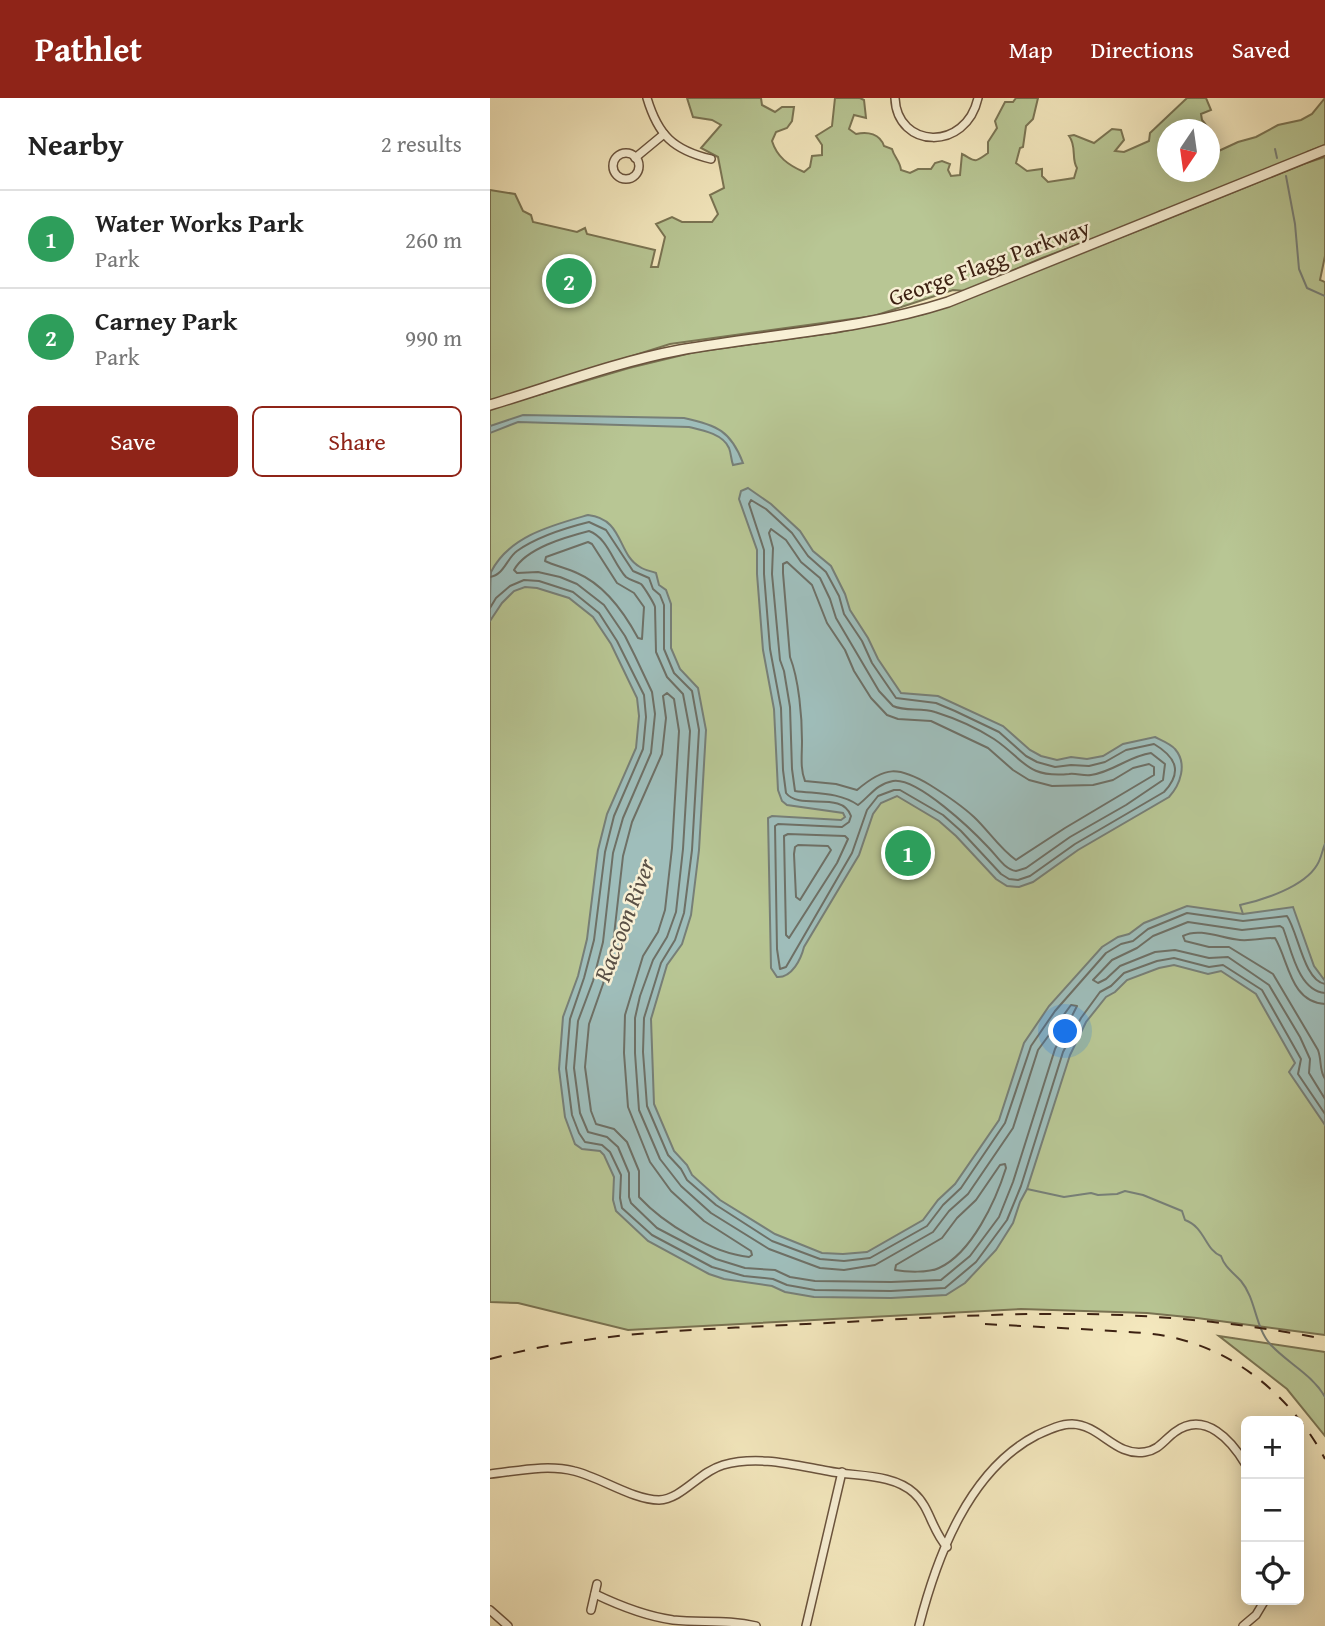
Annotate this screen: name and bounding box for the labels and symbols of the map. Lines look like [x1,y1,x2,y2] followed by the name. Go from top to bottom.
[1157,119,1220,182] north arrow
[884,210,1095,314] street label: George Flagg Parkway
[546,255,592,307] pin: 2
[885,827,931,879] pin: 1
[584,852,664,987] water label: Raccoon River
[1048,1014,1082,1048] your location

